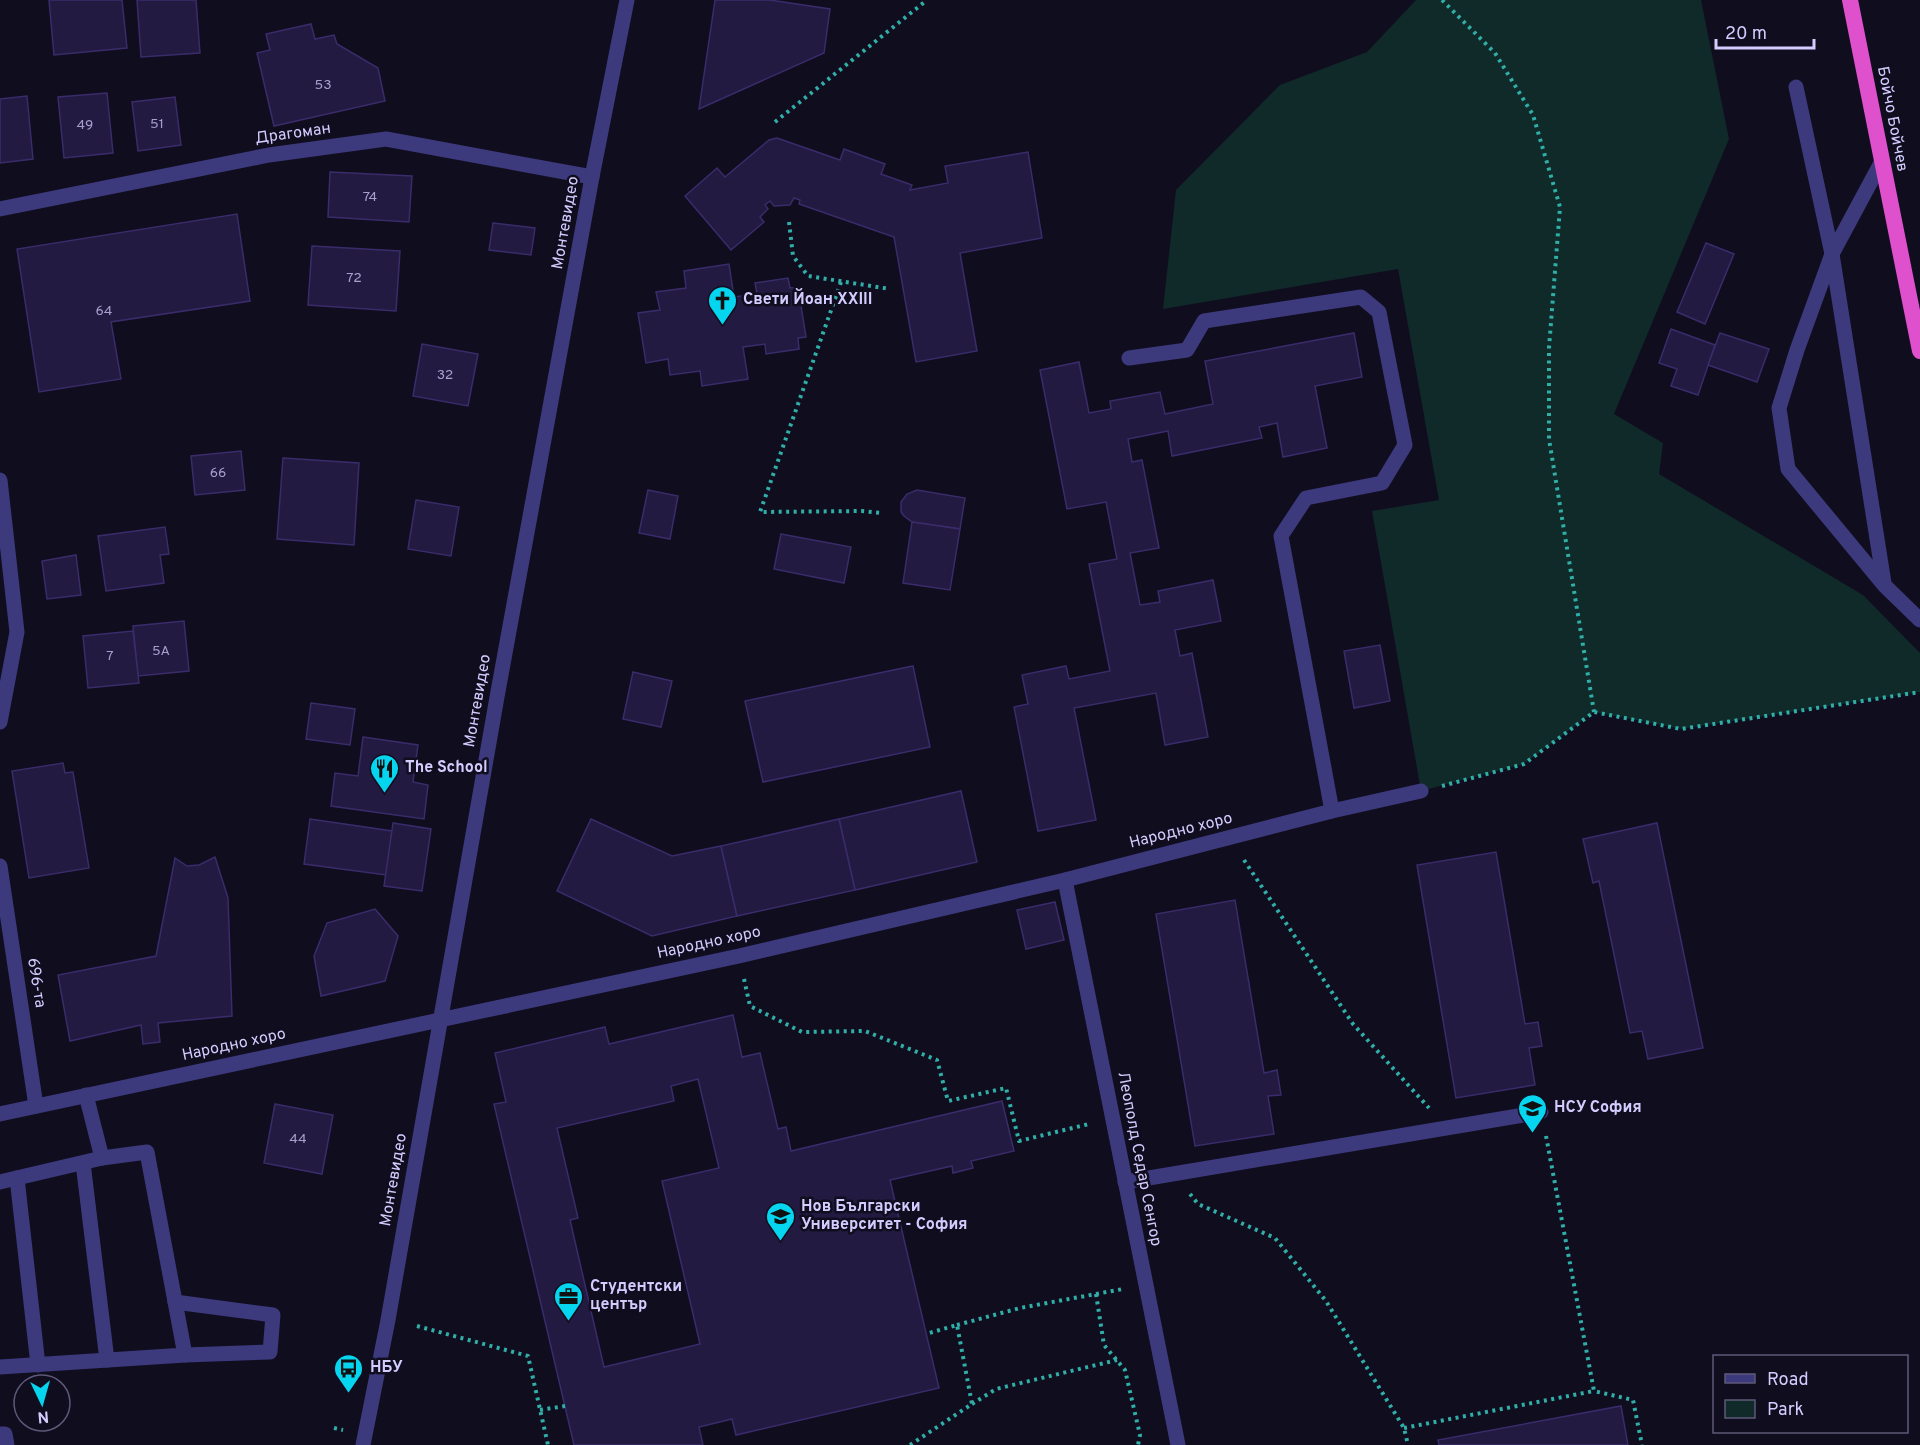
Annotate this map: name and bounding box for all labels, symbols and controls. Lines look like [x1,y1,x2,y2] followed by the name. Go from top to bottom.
[1716,12,1814,50] scale bar
[1725,23,1767,46] text: 20 m
[1872,65,1912,173] street label: Бойчо Бойчев
[314,77,332,94] house number: 53
[150,116,164,133] house number: 51
[77,117,93,134] house number: 49
[254,119,332,149] street label: Драгоман
[548,175,584,271] street label: Монтевидео
[363,189,377,206] house number: 74
[346,270,362,287] house number: 72
[706,284,738,326] church icon: Свети Йоан XXIII
[743,288,873,310] place label: Свети Йоан XXIII
[95,303,113,320] house number: 64
[437,367,453,384] house number: 32
[210,465,226,482] house number: 66
[152,643,170,660] house number: 5А
[106,648,114,665] house number: 7
[460,653,496,749] street label: Монтевидео
[368,752,400,794] restaurant icon: The School
[405,758,488,778] place label: The School
[1127,809,1235,853] street label: Народно хоро
[655,922,763,964] street label: Народно хоро
[22,957,50,1009] street label: 696-та
[180,1024,288,1066] street label: Народно хоро
[1112,1070,1166,1248] street label: Леополд Седар Сенгор
[1517,1092,1549,1134] school or university icon: НСУ София
[1554,1098,1642,1118] place label: НСУ София
[289,1131,307,1148] house number: 44
[376,1132,412,1228] street label: Монтевидео
[801,1197,968,1235] place label: Нов Български Университет - София
[764,1200,796,1242] school or university icon: Нов Български Университет - София
[590,1277,682,1315] place label: Студентски център
[553,1280,585,1322] office icon: Студентски център
[333,1352,365,1394] bus stop icon: НБУ
[1713,1355,1908,1433] legend
[370,1358,403,1378] place label: НБУ
[1767,1369,1809,1392] text: Road
[12,1373,72,1433] north arrow
[1767,1399,1804,1422] text: Park
[37,1405,50,1426] text: N

